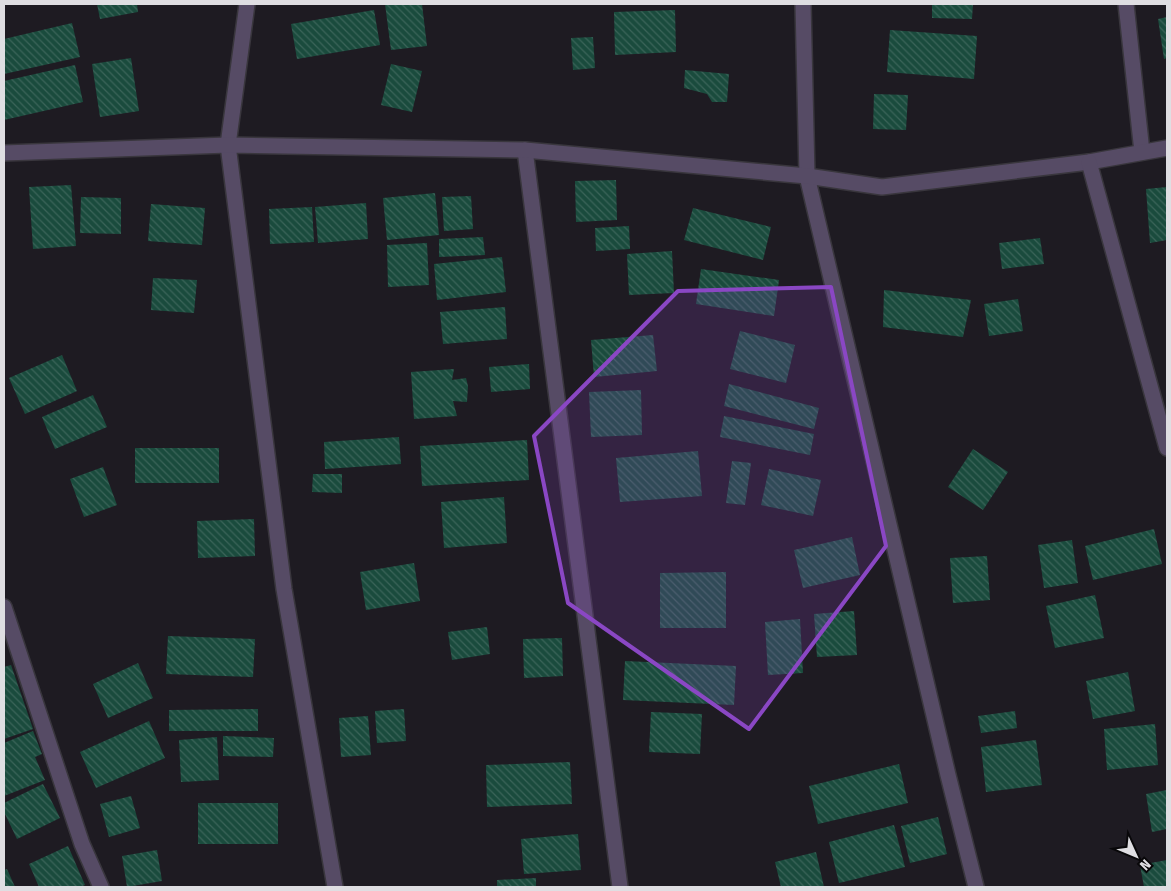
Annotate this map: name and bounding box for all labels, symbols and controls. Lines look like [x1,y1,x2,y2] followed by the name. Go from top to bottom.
[1111,831,1161,881] north arrow
[1136,856,1154,874] text: N

